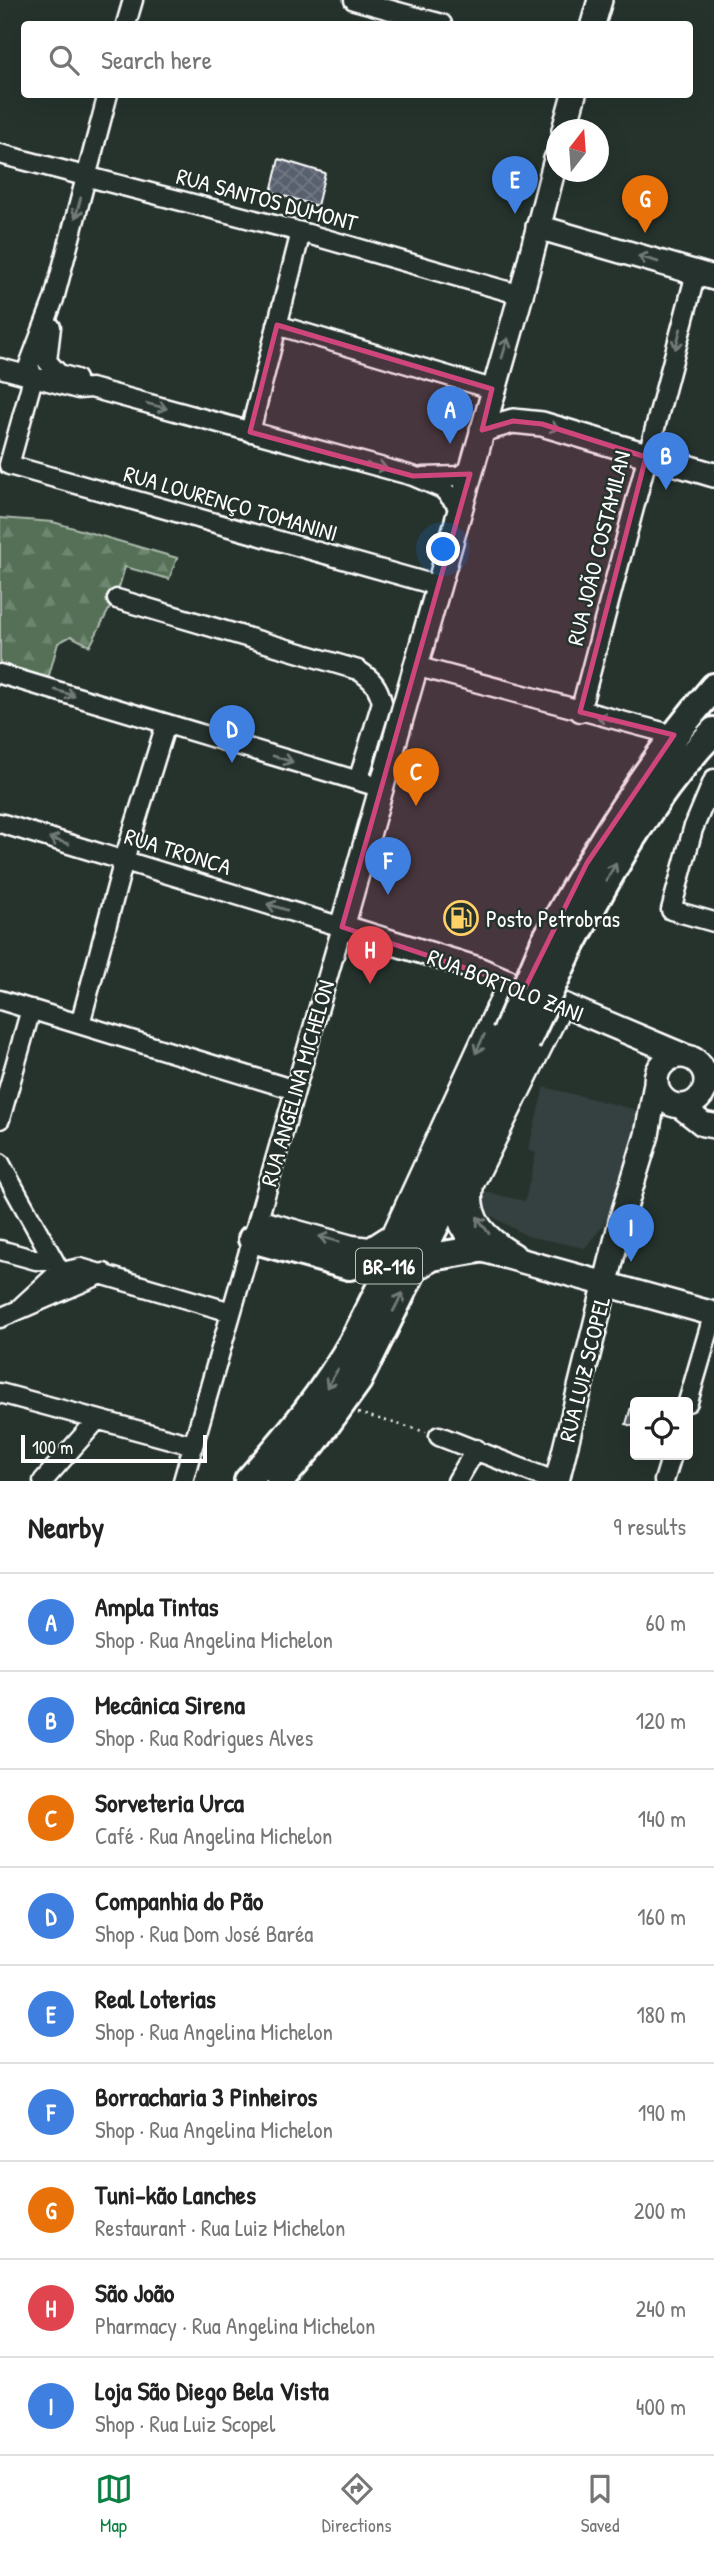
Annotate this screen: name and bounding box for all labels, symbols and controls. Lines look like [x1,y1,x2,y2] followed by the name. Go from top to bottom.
[21,21,693,98] search box
[45,41,83,79] icon: search
[101,42,212,77] text: Search here
[546,119,609,182] north arrow
[492,156,538,214] pin: E
[173,160,361,238] street label: RUA SANTOS DUMONT
[622,175,668,233] pin: G
[71,196,84,219] one-way arrow
[638,252,660,265] one-way arrow
[671,327,684,350] one-way arrow
[500,338,512,360] one-way arrow
[427,386,473,444] pin: A
[145,400,168,413] one-way arrow
[537,420,559,433] one-way arrow
[643,432,689,490] pin: B
[559,448,637,648] street label: RUA JOÃO COSTAMILAN
[121,458,341,548] street label: RUA LOURENÇO TOMANINI
[365,460,387,473] one-way arrow
[426,532,460,566] your location
[54,688,76,701] one-way arrow
[209,705,255,763] pin: D
[596,712,619,725] one-way arrow
[393,748,439,806] pin: C
[272,753,294,766] one-way arrow
[121,820,235,882] street label: RUA TRONCA
[48,833,70,846] one-way arrow
[365,837,411,895] pin: F
[604,862,618,882] one-way arrow
[266,899,288,912] one-way arrow
[442,899,480,937] fuel station icon: Posto Petrobras
[486,903,620,934] place label: Posto Petrobras
[347,926,393,984] pin: H
[423,941,589,1029] street label: RUA BORTOLO ZANI
[253,976,341,1190] street label: RUA ANGELINA MICHELON
[473,1033,486,1054] one-way arrow
[608,1204,654,1262] pin: I
[476,1216,490,1235] one-way arrow
[319,1231,341,1244] one-way arrow
[356,1248,422,1284] road number: BR-116
[392,1293,406,1313] one-way arrow
[551,1293,617,1445] street label: RUA LUIZ SCOPEL
[324,1368,338,1388] one-way arrow
[630,1397,693,1460] map controls
[630,1397,693,1460] button: locate
[21,1432,206,1464] scale bar
[32,1434,73,1460] text: 100 m
[28,1507,104,1547] text: Nearby
[613,1511,686,1542] text: 9 results
[95,1589,218,1624] text: Ampla Tintas
[45,1607,57,1638] text: A
[646,1607,686,1638] text: 60 m
[95,1624,333,1655] text: Shop · Rua Angelina Michelon
[95,1687,245,1722] text: Mecânica Sirena
[45,1705,57,1736] text: B
[636,1705,686,1736] text: 120 m
[95,1722,313,1753] text: Shop · Rua Rodrigues Alves
[95,1785,244,1820] text: Sorveteria Urca
[45,1803,57,1834] text: C
[638,1803,686,1834] text: 140 m
[95,1820,333,1851] text: Café · Rua Angelina Michelon
[95,1883,263,1918] text: Companhia do Pão
[46,1901,56,1932] text: D
[637,1901,686,1932] text: 160 m
[95,1918,313,1949] text: Shop · Rua Dom José Baréa
[95,1981,216,2016] text: Real Loterias
[46,1999,56,2030] text: E
[636,1999,686,2030] text: 180 m
[95,2016,333,2047] text: Shop · Rua Angelina Michelon
[95,2079,317,2114] text: Borracharia 3 Pinheiros
[47,2097,55,2128] text: F
[638,2097,686,2128] text: 190 m
[95,2114,333,2145] text: Shop · Rua Angelina Michelon
[95,2177,256,2212] text: Tuni-kão Lanches
[45,2195,57,2226] text: G
[634,2195,686,2226] text: 200 m
[95,2212,345,2243] text: Restaurant · Rua Luiz Michelon
[95,2275,174,2310] text: São João
[46,2293,56,2324] text: H
[635,2293,686,2324] text: 240 m
[95,2310,375,2341] text: Pharmacy · Rua Angelina Michelon
[95,2373,329,2408] text: Loja São Diego Bela Vista
[48,2391,54,2422] text: I
[636,2391,686,2422] text: 400 m
[95,2408,275,2439] text: Shop · Rua Luiz Scopel
[95,2470,133,2538] tab: Map
[322,2470,392,2538] tab: Directions
[581,2470,619,2538] tab: Saved

